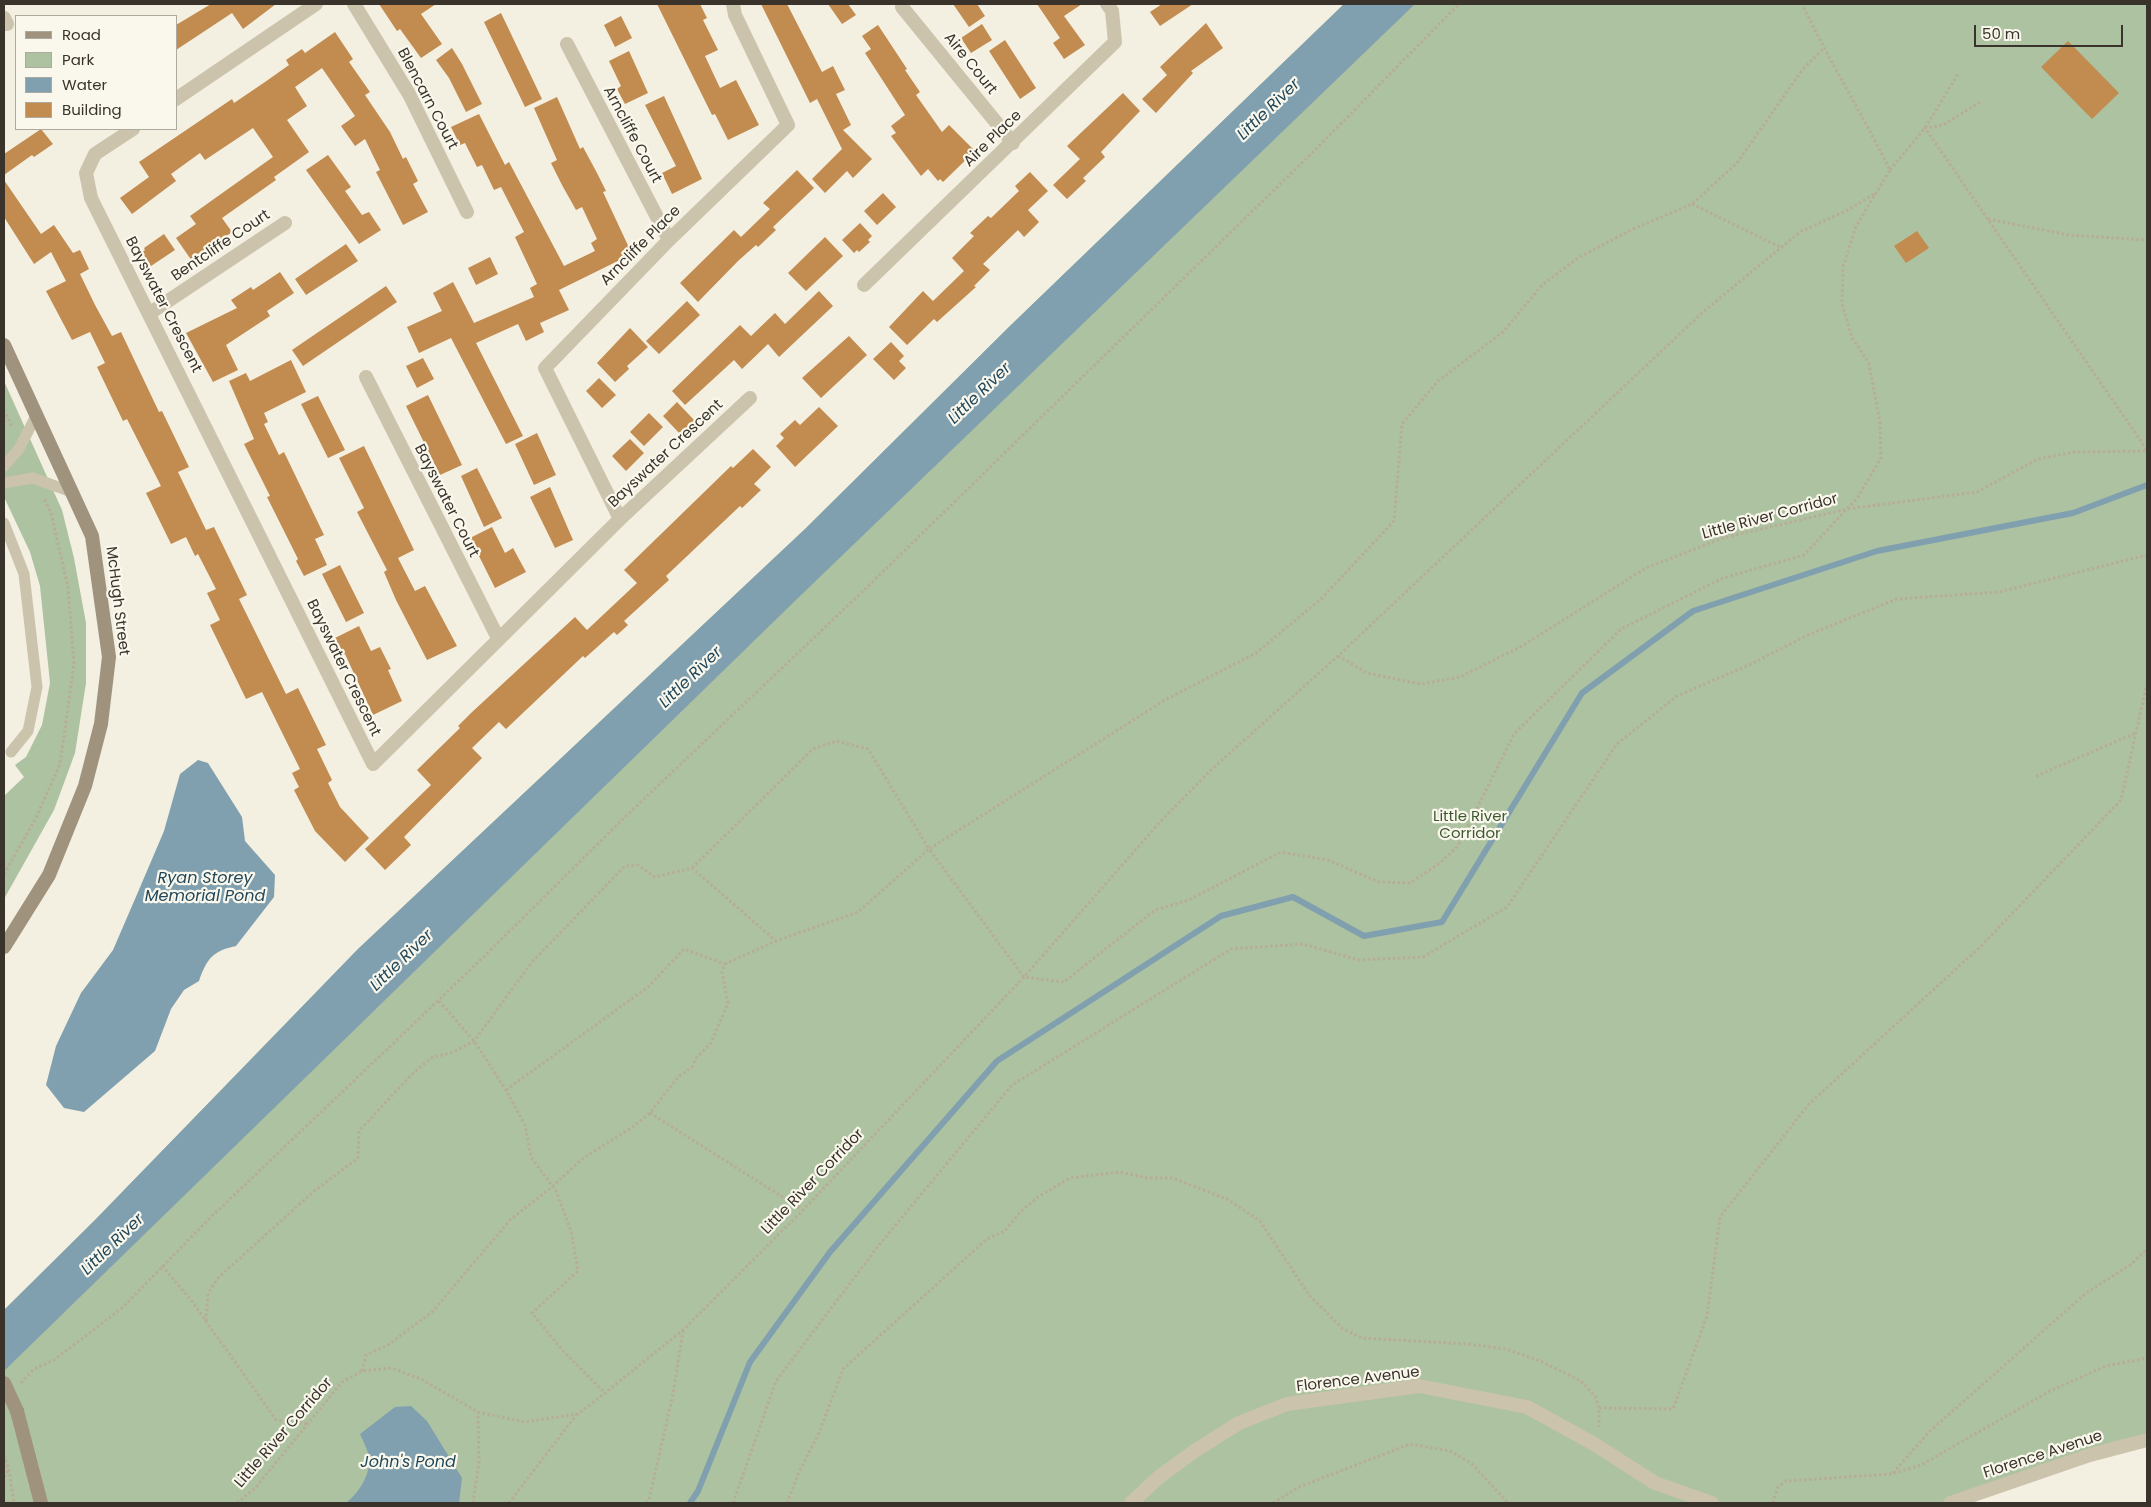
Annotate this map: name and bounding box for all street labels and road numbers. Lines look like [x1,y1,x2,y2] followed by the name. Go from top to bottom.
[940,29,1000,99] street label: Aire Court
[393,45,461,153] street label: Blencarn Court
[599,84,665,186] street label: Arncliffe Court
[960,107,1026,171] street label: Aire Place
[597,202,685,290] street label: Arncliffe Place
[168,206,274,286] street label: Bentcliffe Court
[121,234,205,376] street label: Bayswater Crescent
[605,396,727,512] street label: Bayswater Crescent
[410,442,482,560] street label: Bayswater Court
[1700,490,1840,544] street label: Little River Corridor
[101,545,133,657] street label: McHugh Street
[302,597,384,739] street label: Bayswater Crescent
[758,1126,868,1238] street label: Little River Corridor
[1295,1364,1421,1396] street label: Florence Avenue
[231,1374,337,1492] street label: Little River Corridor
[1981,1427,2105,1483] street label: Florence Avenue

